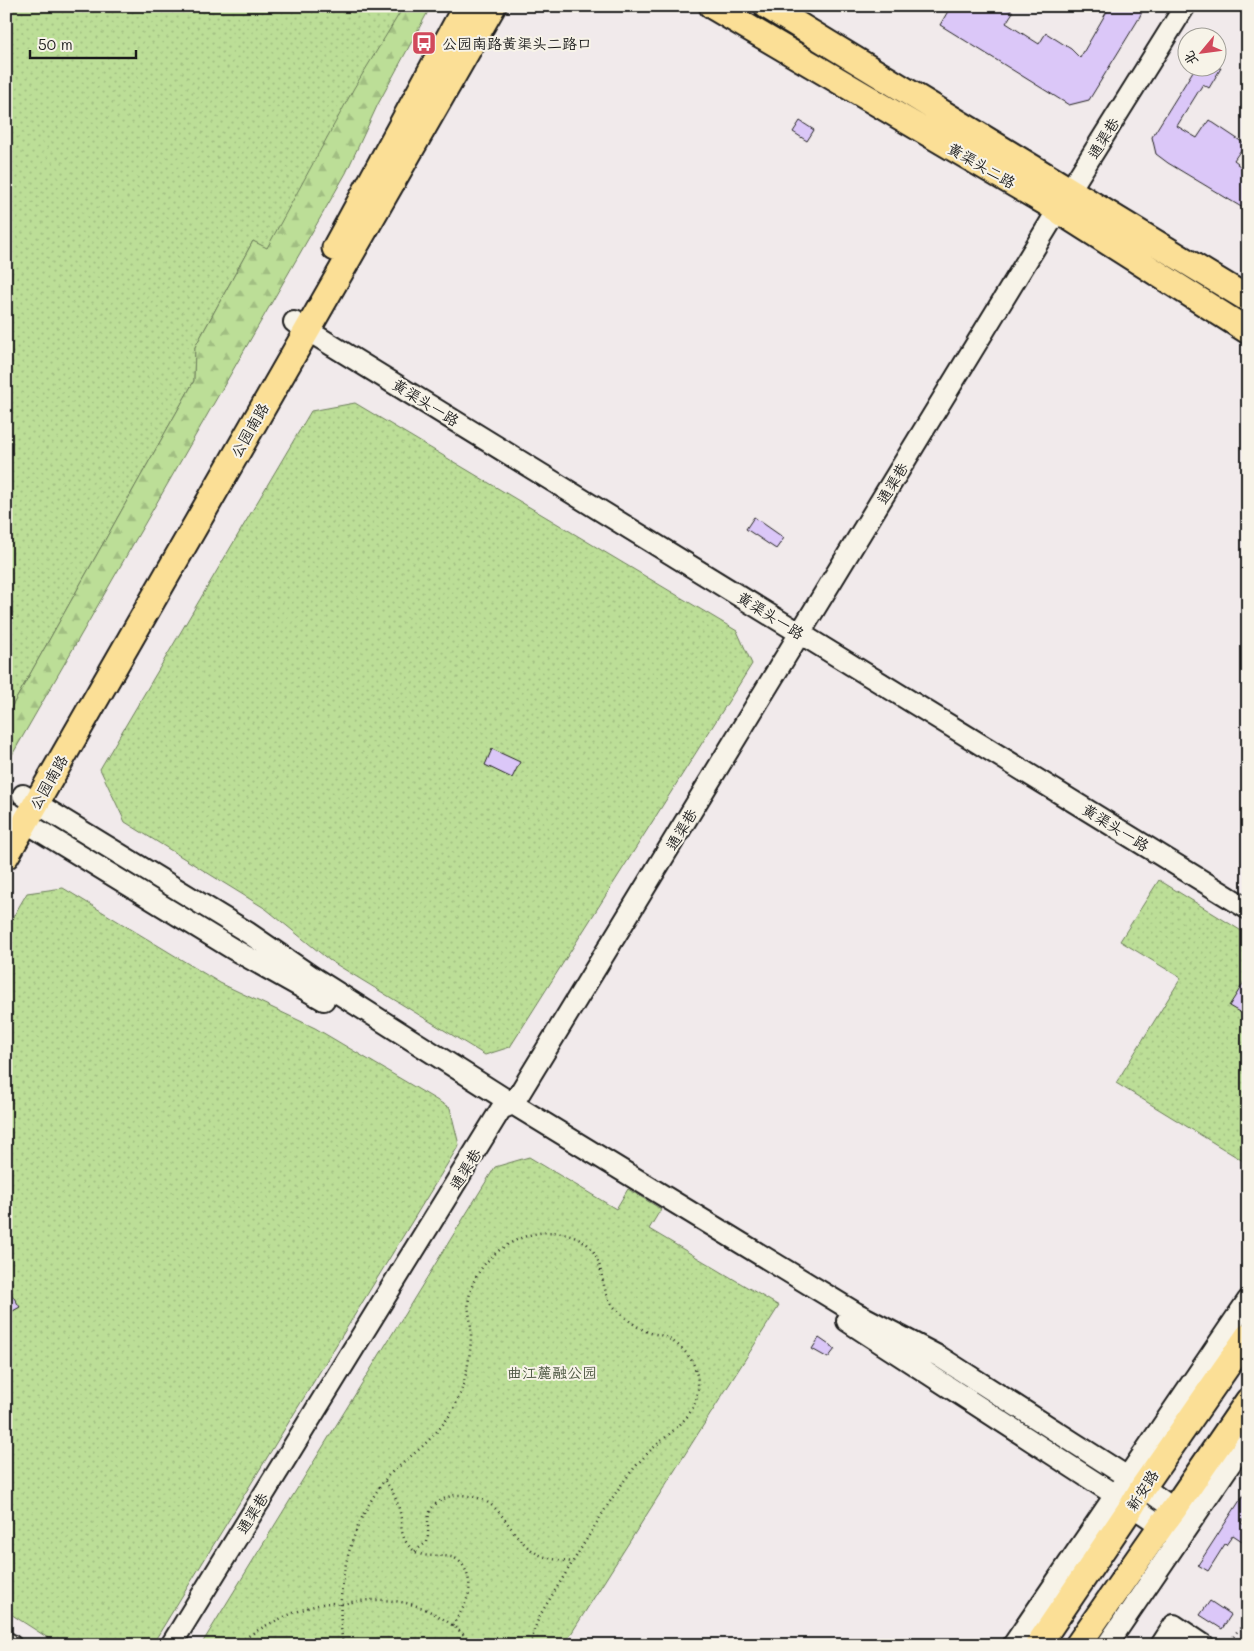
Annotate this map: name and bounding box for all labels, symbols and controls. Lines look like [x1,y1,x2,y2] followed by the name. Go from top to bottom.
[30,28,136,60] scale bar
[1176,28,1226,78] north arrow
[411,30,437,56] bus stop icon: 公园南路黄渠头二路口
[442,33,592,53] place label: 公园南路黄渠头二路口
[38,34,73,54] text: 50 m
[1178,48,1202,69] text: 北
[1083,114,1123,162] street label: 通渠巷
[945,138,1019,192] street label: 黄渠头二路
[389,374,463,430] street label: 黄渠头一路
[225,399,273,461] street label: 公园南路
[872,459,912,507] street label: 通渠巷
[734,587,808,643] street label: 黄渠头一路
[24,751,72,813] street label: 公园南路
[1079,799,1153,855] street label: 黄渠头一路
[661,805,701,853] street label: 通渠巷
[445,1145,485,1193] street label: 通渠巷
[507,1362,597,1382] park label: 曲江麓融公园
[1121,1466,1163,1514] street label: 新安路
[232,1489,272,1537] street label: 通渠巷

